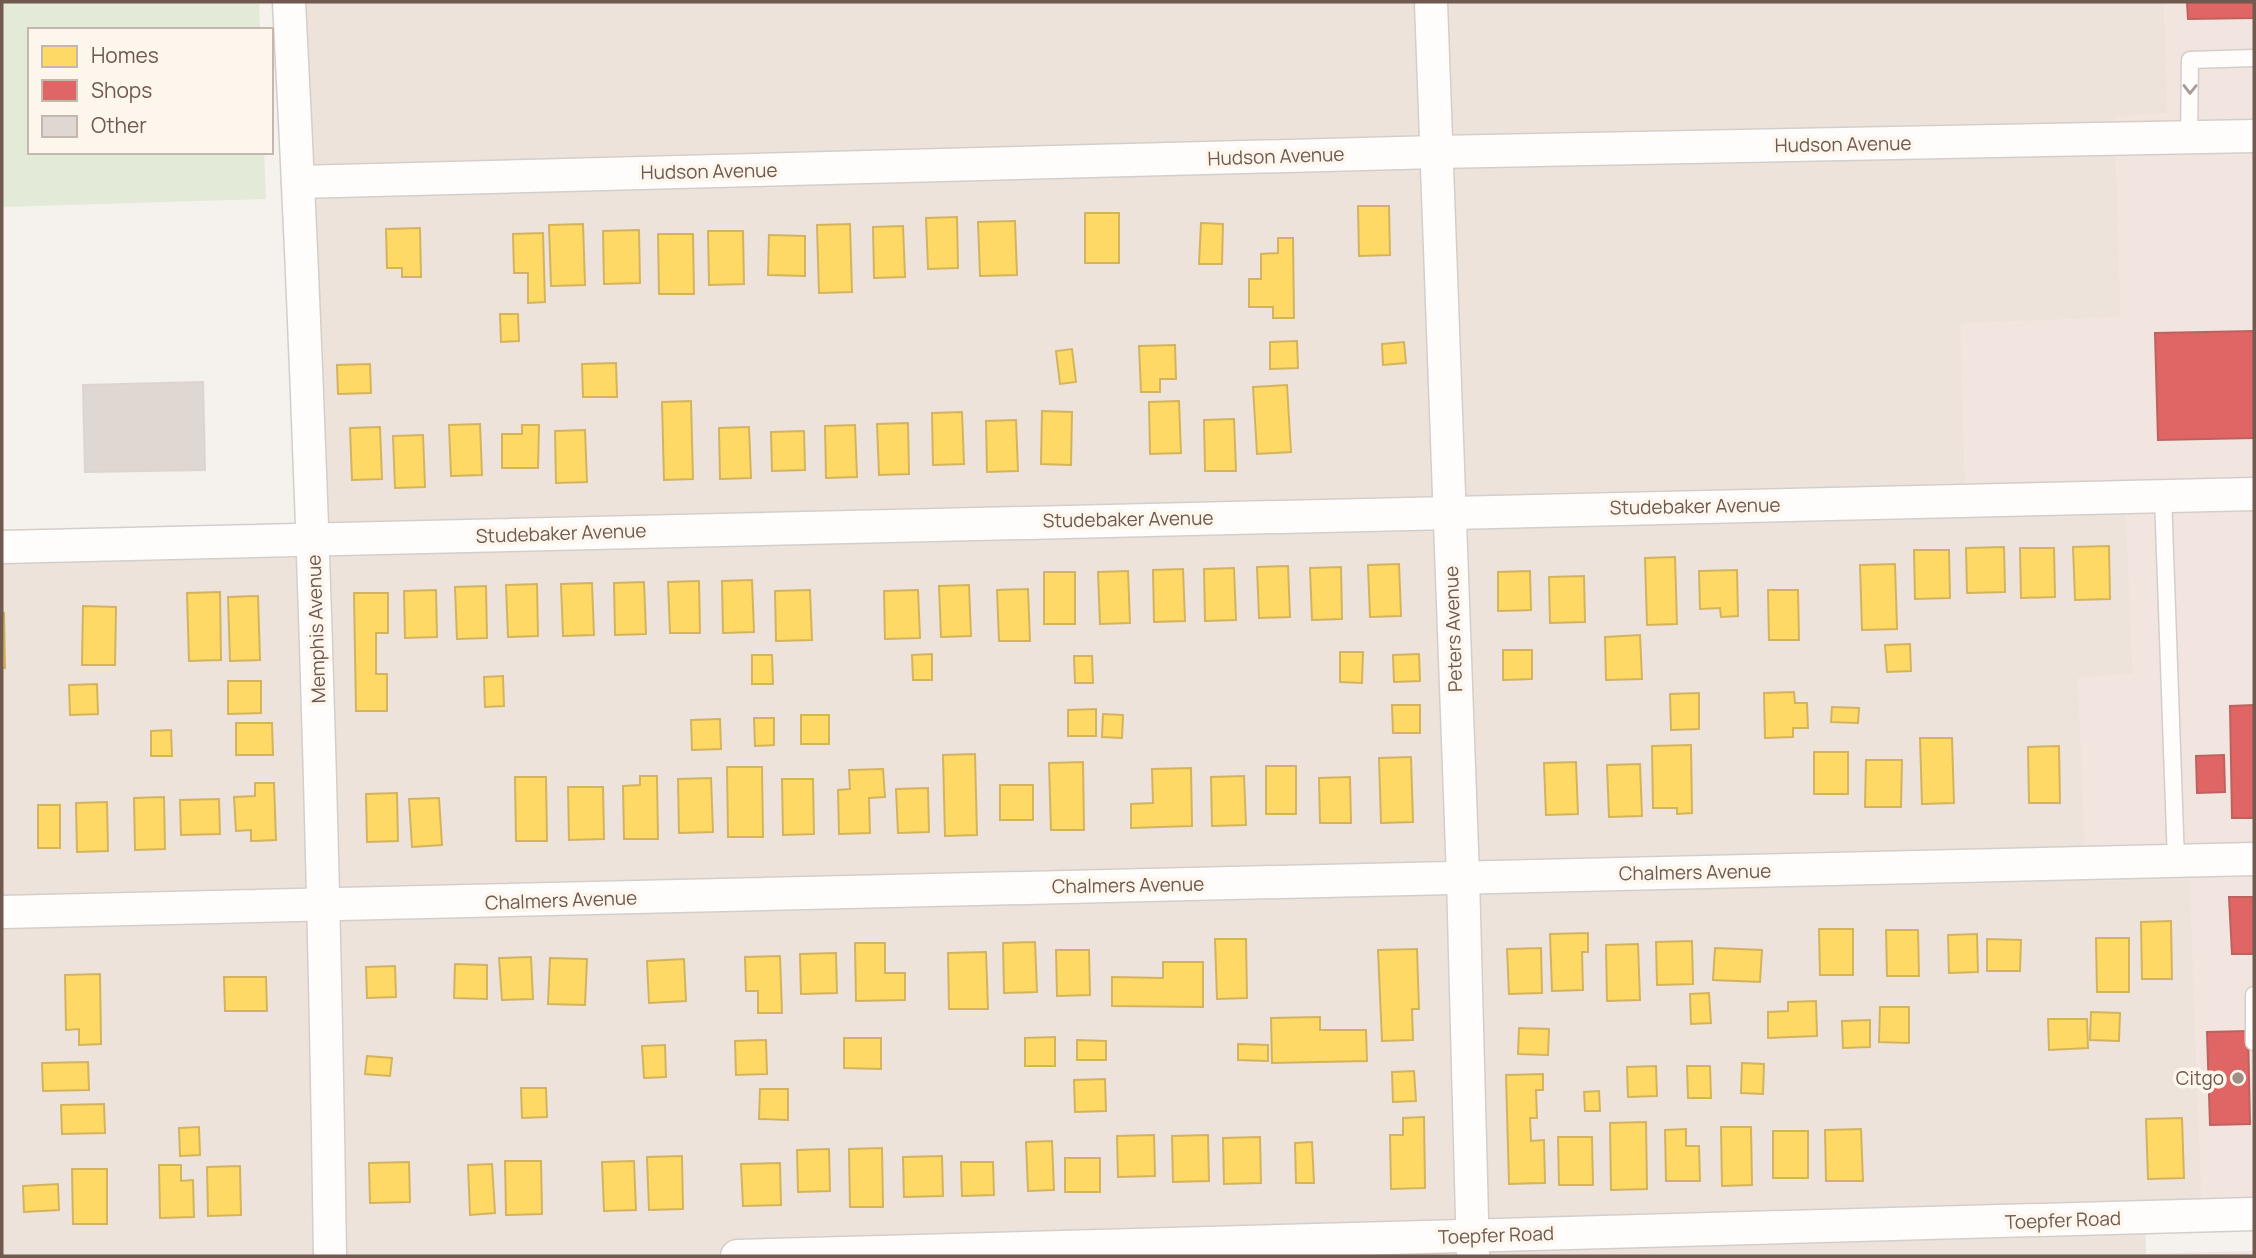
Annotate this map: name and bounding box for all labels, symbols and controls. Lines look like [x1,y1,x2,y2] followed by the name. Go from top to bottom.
[28,28,273,154] legend
[91,41,159,69] text: Homes
[91,76,152,104] text: Shops
[2182,83,2197,94] one-way arrow
[91,111,147,139] text: Other
[1774,130,1912,158] street label: Hudson Avenue
[1207,141,1345,171] street label: Hudson Avenue
[640,157,778,185] street label: Hudson Avenue
[1609,492,1781,520] street label: Studebaker Avenue
[1042,505,1214,533] street label: Studebaker Avenue
[475,517,647,549] street label: Studebaker Avenue
[300,554,332,704] street label: Memphis Avenue
[1438,566,1468,692] street label: Peters Avenue
[1619,858,1771,886] street label: Chalmers Avenue
[1052,871,1204,899] street label: Chalmers Avenue
[484,884,638,916] street label: Chalmers Avenue
[2176,1065,2224,1091] place label: Citgo
[2230,1070,2246,1086] marker: Citgo
[2004,1205,2122,1235] street label: Toepfer Road
[1437,1220,1555,1250] street label: Toepfer Road

